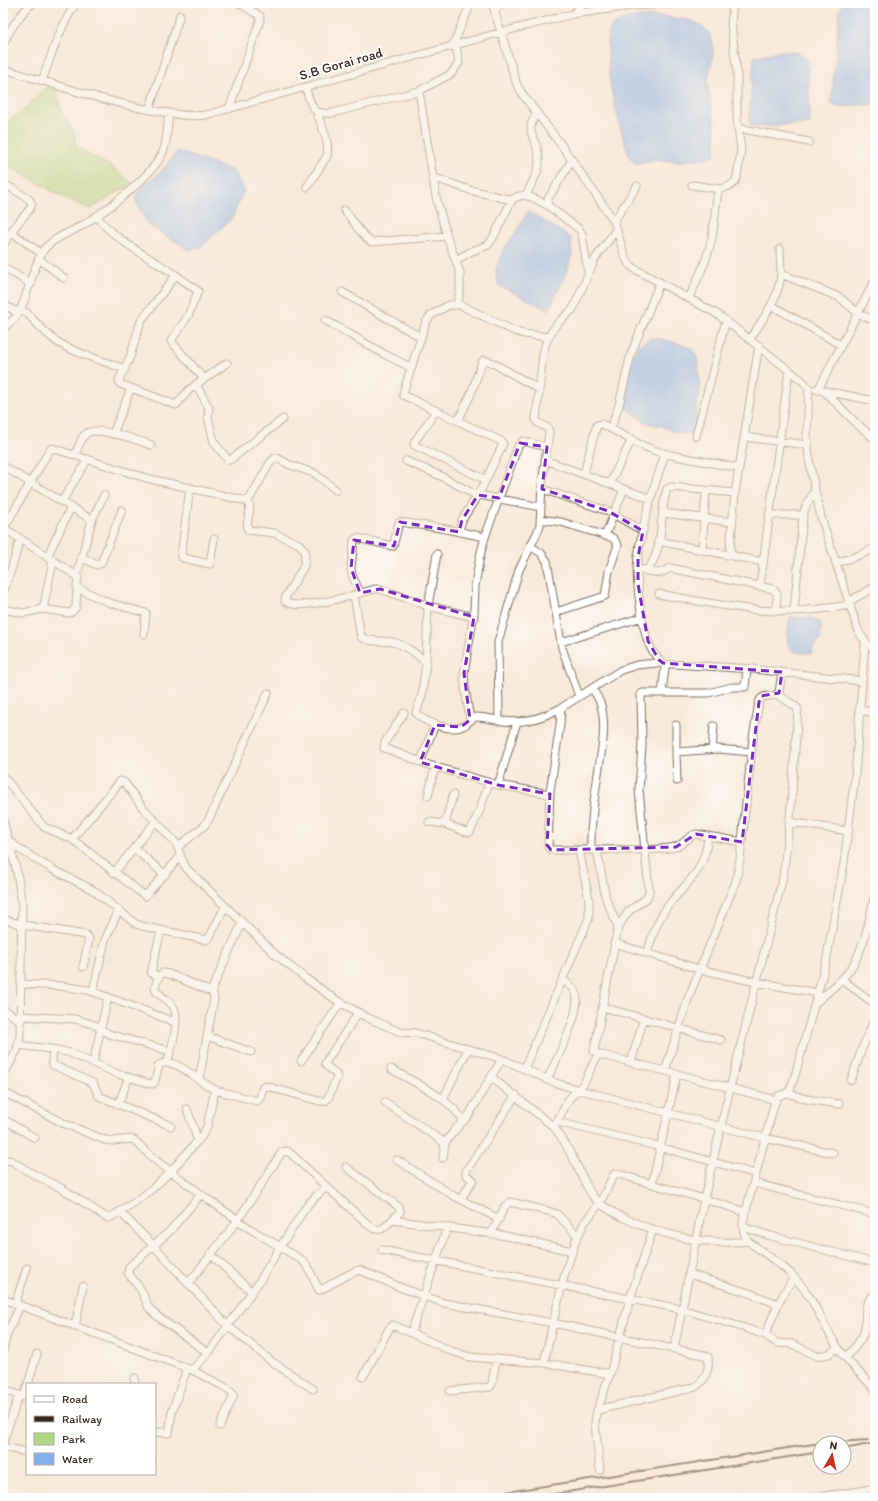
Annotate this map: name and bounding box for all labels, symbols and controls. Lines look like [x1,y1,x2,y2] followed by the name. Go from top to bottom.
[297,44,385,84] street label: S.B Gorai road
[26,1383,156,1475] legend
[62,1392,88,1406] text: Road
[62,1412,102,1426] text: Railway
[62,1432,86,1446] text: Park
[812,1435,852,1475] north arrow
[829,1439,838,1453] text: N
[62,1452,93,1466] text: Water

